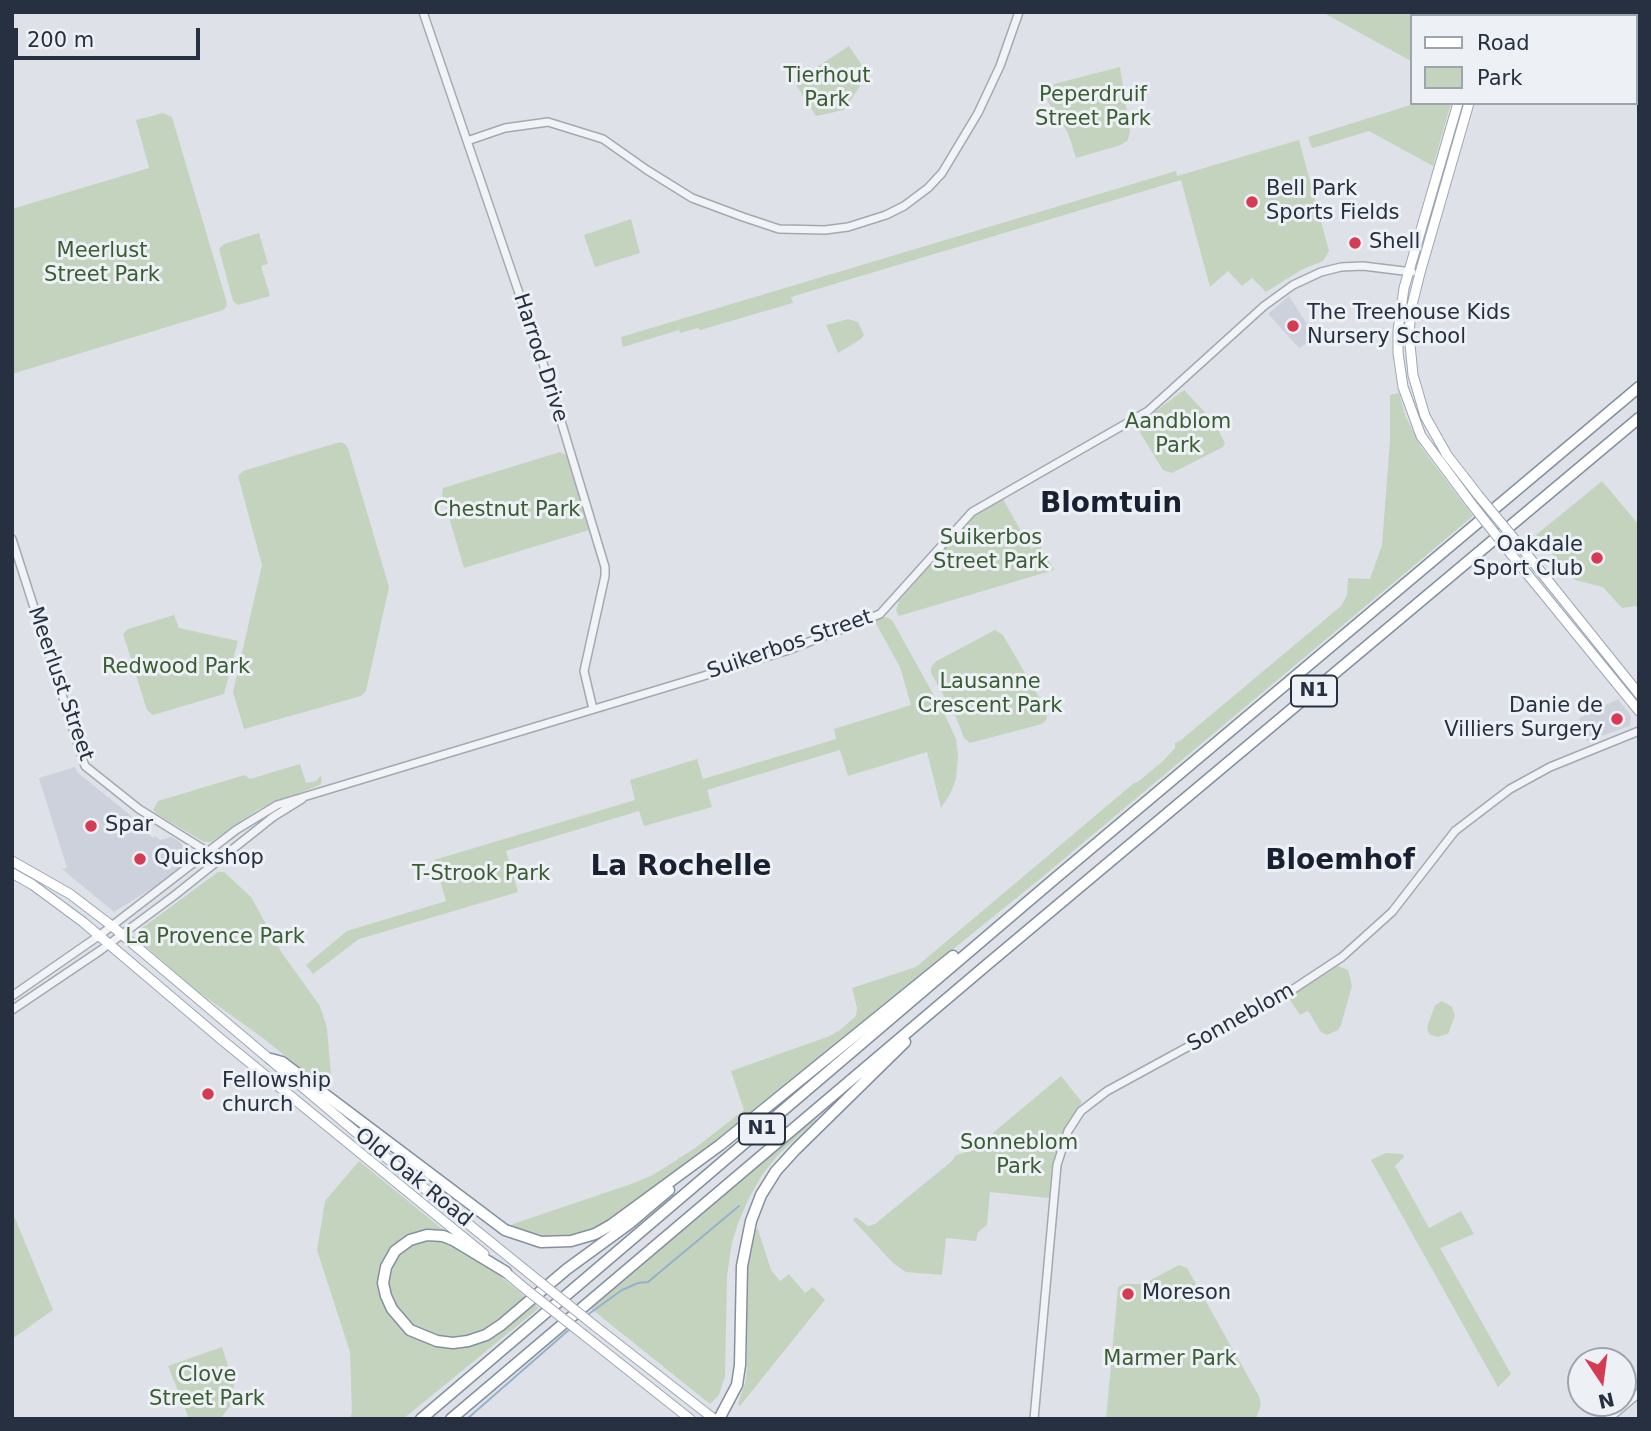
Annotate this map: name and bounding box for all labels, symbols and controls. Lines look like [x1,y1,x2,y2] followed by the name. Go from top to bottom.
[18,14,203,58] scale bar
[1410,14,1637,105] legend
[27,28,94,52] text: 200 m
[1477,31,1530,55] text: Road
[784,64,870,114] park label: Tierhout Park
[1477,66,1522,90] text: Park
[1035,83,1151,133] park label: Peperdruif Street Park
[1266,177,1399,227] place label: Bell Park Sports Fields
[1244,194,1260,210] marker: Bell Park Sports Fields
[1369,230,1420,256] place label: Shell
[1347,235,1363,251] marker: Shell
[44,239,160,289] park label: Meerlust Street Park
[507,290,573,426] street label: Harrod Drive
[1307,301,1510,351] place label: The Treehouse Kids Nursery School
[1285,318,1301,334] marker: The Treehouse Kids Nursery School
[1125,410,1231,460] park label: Aandblom Park
[1040,488,1182,522] district label: Blomtuin
[434,498,580,524] park label: Chestnut Park
[933,526,1049,576] park label: Suikerbos Street Park
[1473,533,1583,583] place label: Oakdale Sport Club
[1589,550,1605,566] marker: Oakdale Sport Club
[22,604,98,764] street label: Meerlust Street
[704,605,876,685] street label: Suikerbos Street
[102,655,250,681] park label: Redwood Park
[918,670,1062,720] park label: Lausanne Crescent Park
[1291,676,1337,706] road number: N1
[1444,694,1603,744] place label: Danie de Villiers Surgery
[1609,711,1625,727] marker: Danie de Villiers Surgery
[105,813,153,839] place label: Spar
[83,818,99,834] marker: Spar
[1265,845,1415,879] district label: Bloemhof
[154,846,264,872] place label: Quickshop
[132,851,148,867] marker: Quickshop
[591,851,771,885] district label: La Rochelle
[412,862,550,888] park label: T-Strook Park
[125,925,305,951] park label: La Provence Park
[1183,978,1299,1058] street label: Sonneblom
[222,1069,331,1119] place label: Fellowship church
[200,1086,216,1102] marker: Fellowship church
[739,1114,785,1144] road number: N1
[349,1123,477,1233] street label: Old Oak Road
[960,1131,1078,1181] park label: Sonneblom Park
[1142,1281,1231,1307] place label: Moreson
[1120,1286,1136,1302] marker: Moreson
[1103,1347,1237,1373] park label: Marmer Park
[1567,1347,1637,1417] north arrow
[149,1363,265,1413] park label: Clove Street Park
[1596,1388,1616,1413] text: N

